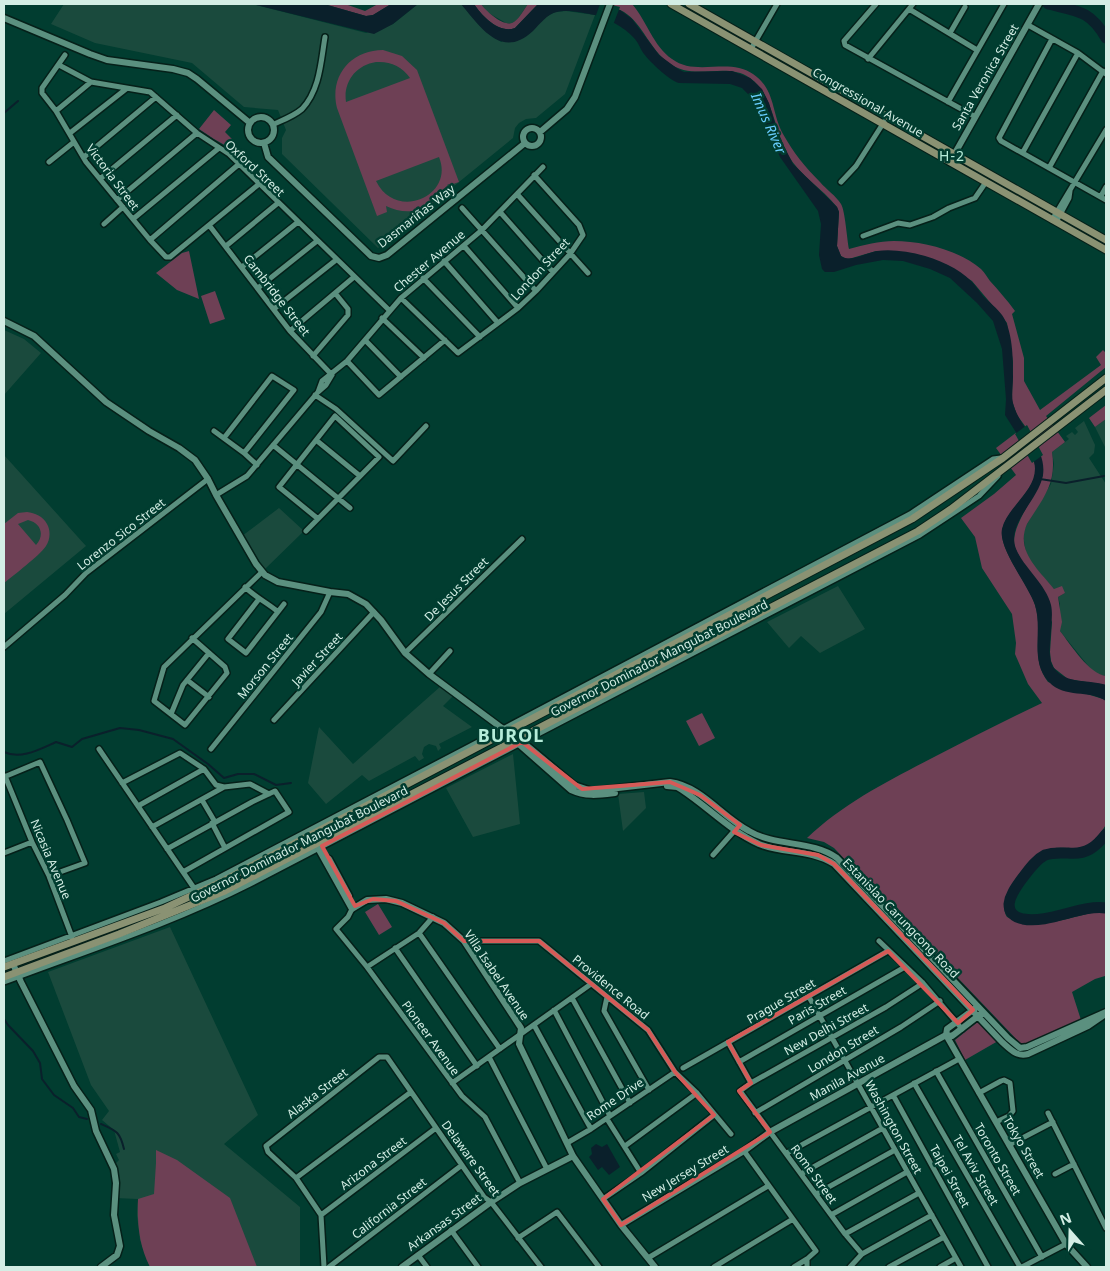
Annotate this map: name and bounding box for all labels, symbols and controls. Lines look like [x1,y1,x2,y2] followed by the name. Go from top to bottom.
[948,20,1023,133] street label: Santa Veronica Street
[809,63,927,141] street label: Congressional Avenue
[747,88,791,157] water label: Imus River
[221,136,289,201] street label: Oxford Street
[82,140,144,214] street label: Victoria Street
[939,146,965,165] district label: H-2
[374,180,459,252] street label: Dasmariñas Way
[390,226,469,296] street label: Chester Avenue
[507,234,574,304] street label: London Street
[240,251,315,340] street label: Cambridge Street
[73,494,169,574] street label: Lorenzo Sico Street
[420,553,492,625] street label: De Jesus Street
[547,596,771,720] street label: Governor Dominador Mangubat Boulevard
[287,628,347,690] street label: Javier Street
[233,629,297,702] street label: Morson Street
[478,723,544,747] district label: BUROL
[187,782,411,906] street label: Governor Dominador Mangubat Boulevard
[26,816,76,902] street label: Nicasia Avenue
[839,854,963,982] street label: Estanislao Carungcong Road
[460,927,534,1024] street label: Villa Isabel Avenue
[569,951,653,1023] street label: Providence Road
[743,974,819,1028] street label: Prague Street
[785,981,850,1028] street label: Paris Street
[398,997,464,1079] street label: Pioneer Avenue
[781,998,872,1059] street label: New Delhi Street
[804,1021,882,1077] street label: London Street
[806,1049,888,1105] street label: Manila Avenue
[283,1063,352,1122] street label: Alaska Street
[583,1074,647,1124] street label: Rome Drive
[861,1077,927,1177] street label: Washington Street
[999,1113,1049,1182] street label: Tokyo Street
[438,1117,505,1200] street label: Delaware Street
[970,1120,1026,1199] street label: Toronto Street
[336,1132,410,1194] street label: Arizona Street
[949,1132,1003,1209] street label: Tel Aviv Street
[639,1140,732,1206] street label: New Jersey Street
[787,1141,842,1208] street label: Rome Street
[926,1142,975,1211] street label: Taipei Street
[348,1173,430,1243] street label: California Street
[403,1189,485,1255] street label: Arkansas Street
[1045,1206,1095,1256] north arrow
[1057,1207,1074,1229] text: N

